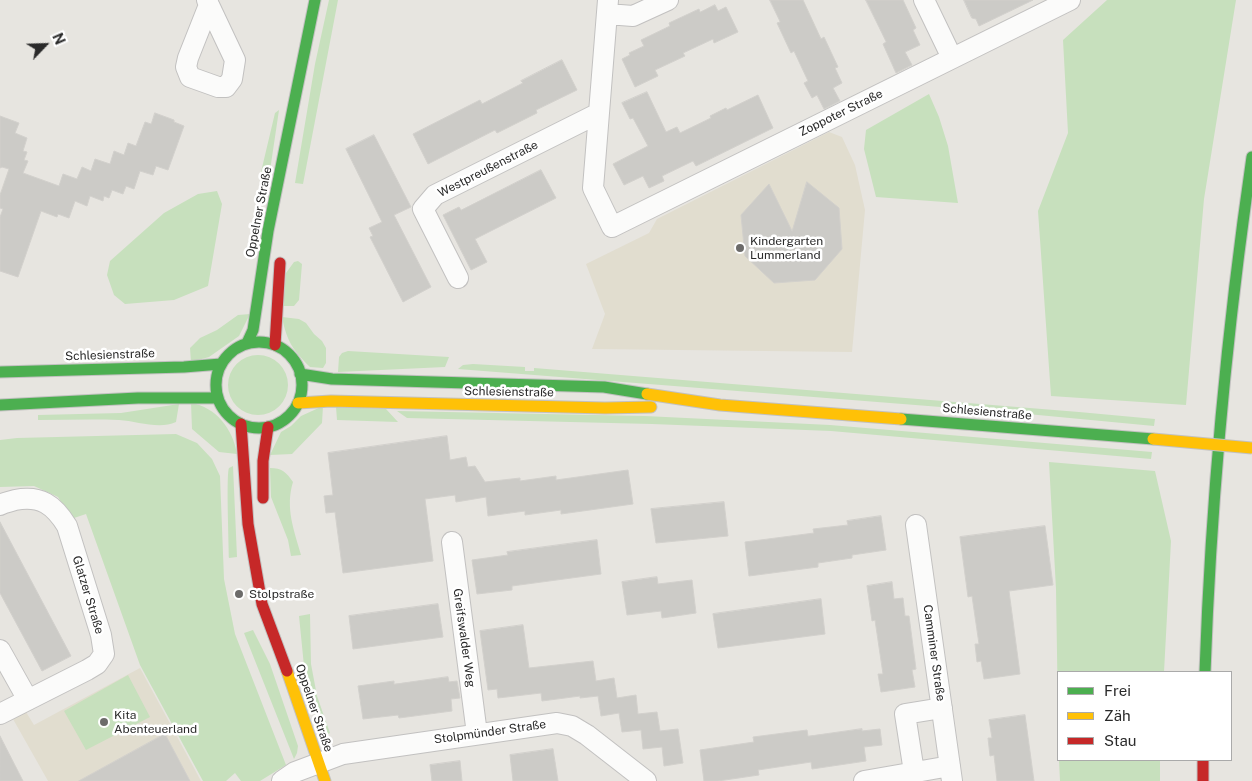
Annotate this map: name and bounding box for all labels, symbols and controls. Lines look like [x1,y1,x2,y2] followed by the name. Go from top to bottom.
[20,20,70,70] north arrow
[49,31,68,47] text: N
[797,86,885,140] street label: Zoppoter Straße
[436,138,540,200] street label: Westpreußenstraße
[243,165,275,259] street label: Oppelner Straße
[750,234,823,262] place label: Kindergarten Lummerland
[734,242,746,254] marker: Kindergarten Lummerland
[65,346,155,364] street label: Schlesienstraße
[464,384,554,400] street label: Schlesienstraße
[942,401,1032,423] street label: Schlesienstraße
[69,554,107,636] street label: Glatzer Straße
[249,587,314,601] place label: Stolpstraße
[233,588,245,600] marker: Stolpstraße
[450,588,478,688] street label: Greifswalder Weg
[920,604,948,702] street label: Camminer Straße
[292,662,336,754] street label: Oppelner Straße
[1057,671,1232,761] legend
[1104,682,1131,699] text: Frei
[1104,707,1131,724] text: Zäh
[114,708,197,736] place label: Kita Abenteuerland
[98,716,110,728] marker: Kita Abenteuerland
[433,717,547,747] street label: Stolpmünder Straße
[1104,732,1137,749] text: Stau

